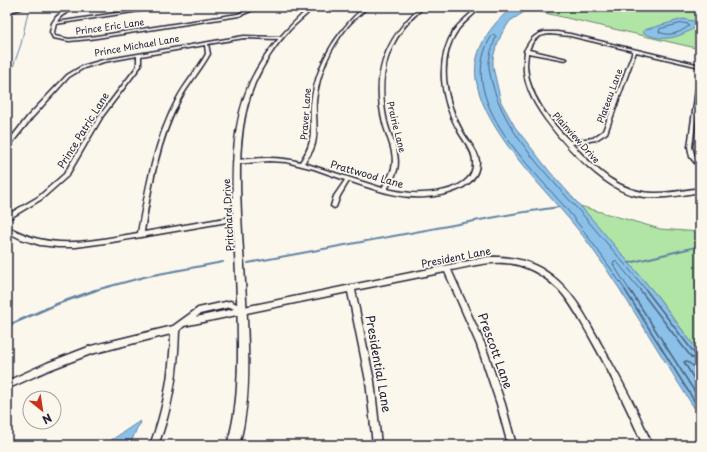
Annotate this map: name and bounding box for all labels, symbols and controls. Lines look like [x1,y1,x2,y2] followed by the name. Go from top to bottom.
[74,14,145,38] street label: Prince Eric Lane
[93,31,180,59] street label: Prince Michael Lane
[593,66,625,125] street label: Plateau Lane
[296,87,314,141] street label: Praver Lane
[53,88,112,171] street label: Prince Patric Lane
[384,100,410,154] street label: Prairie Lane
[550,109,604,166] street label: Plainview Drive
[329,156,406,191] street label: Prattwood Lane
[218,178,237,252] street label: Pritchard Drive
[420,242,492,271] street label: President Lane
[474,310,518,391] street label: Prescott Lane
[362,314,396,414] street label: Presidential Lane
[22,390,62,430] north arrow
[39,410,55,429] text: N

